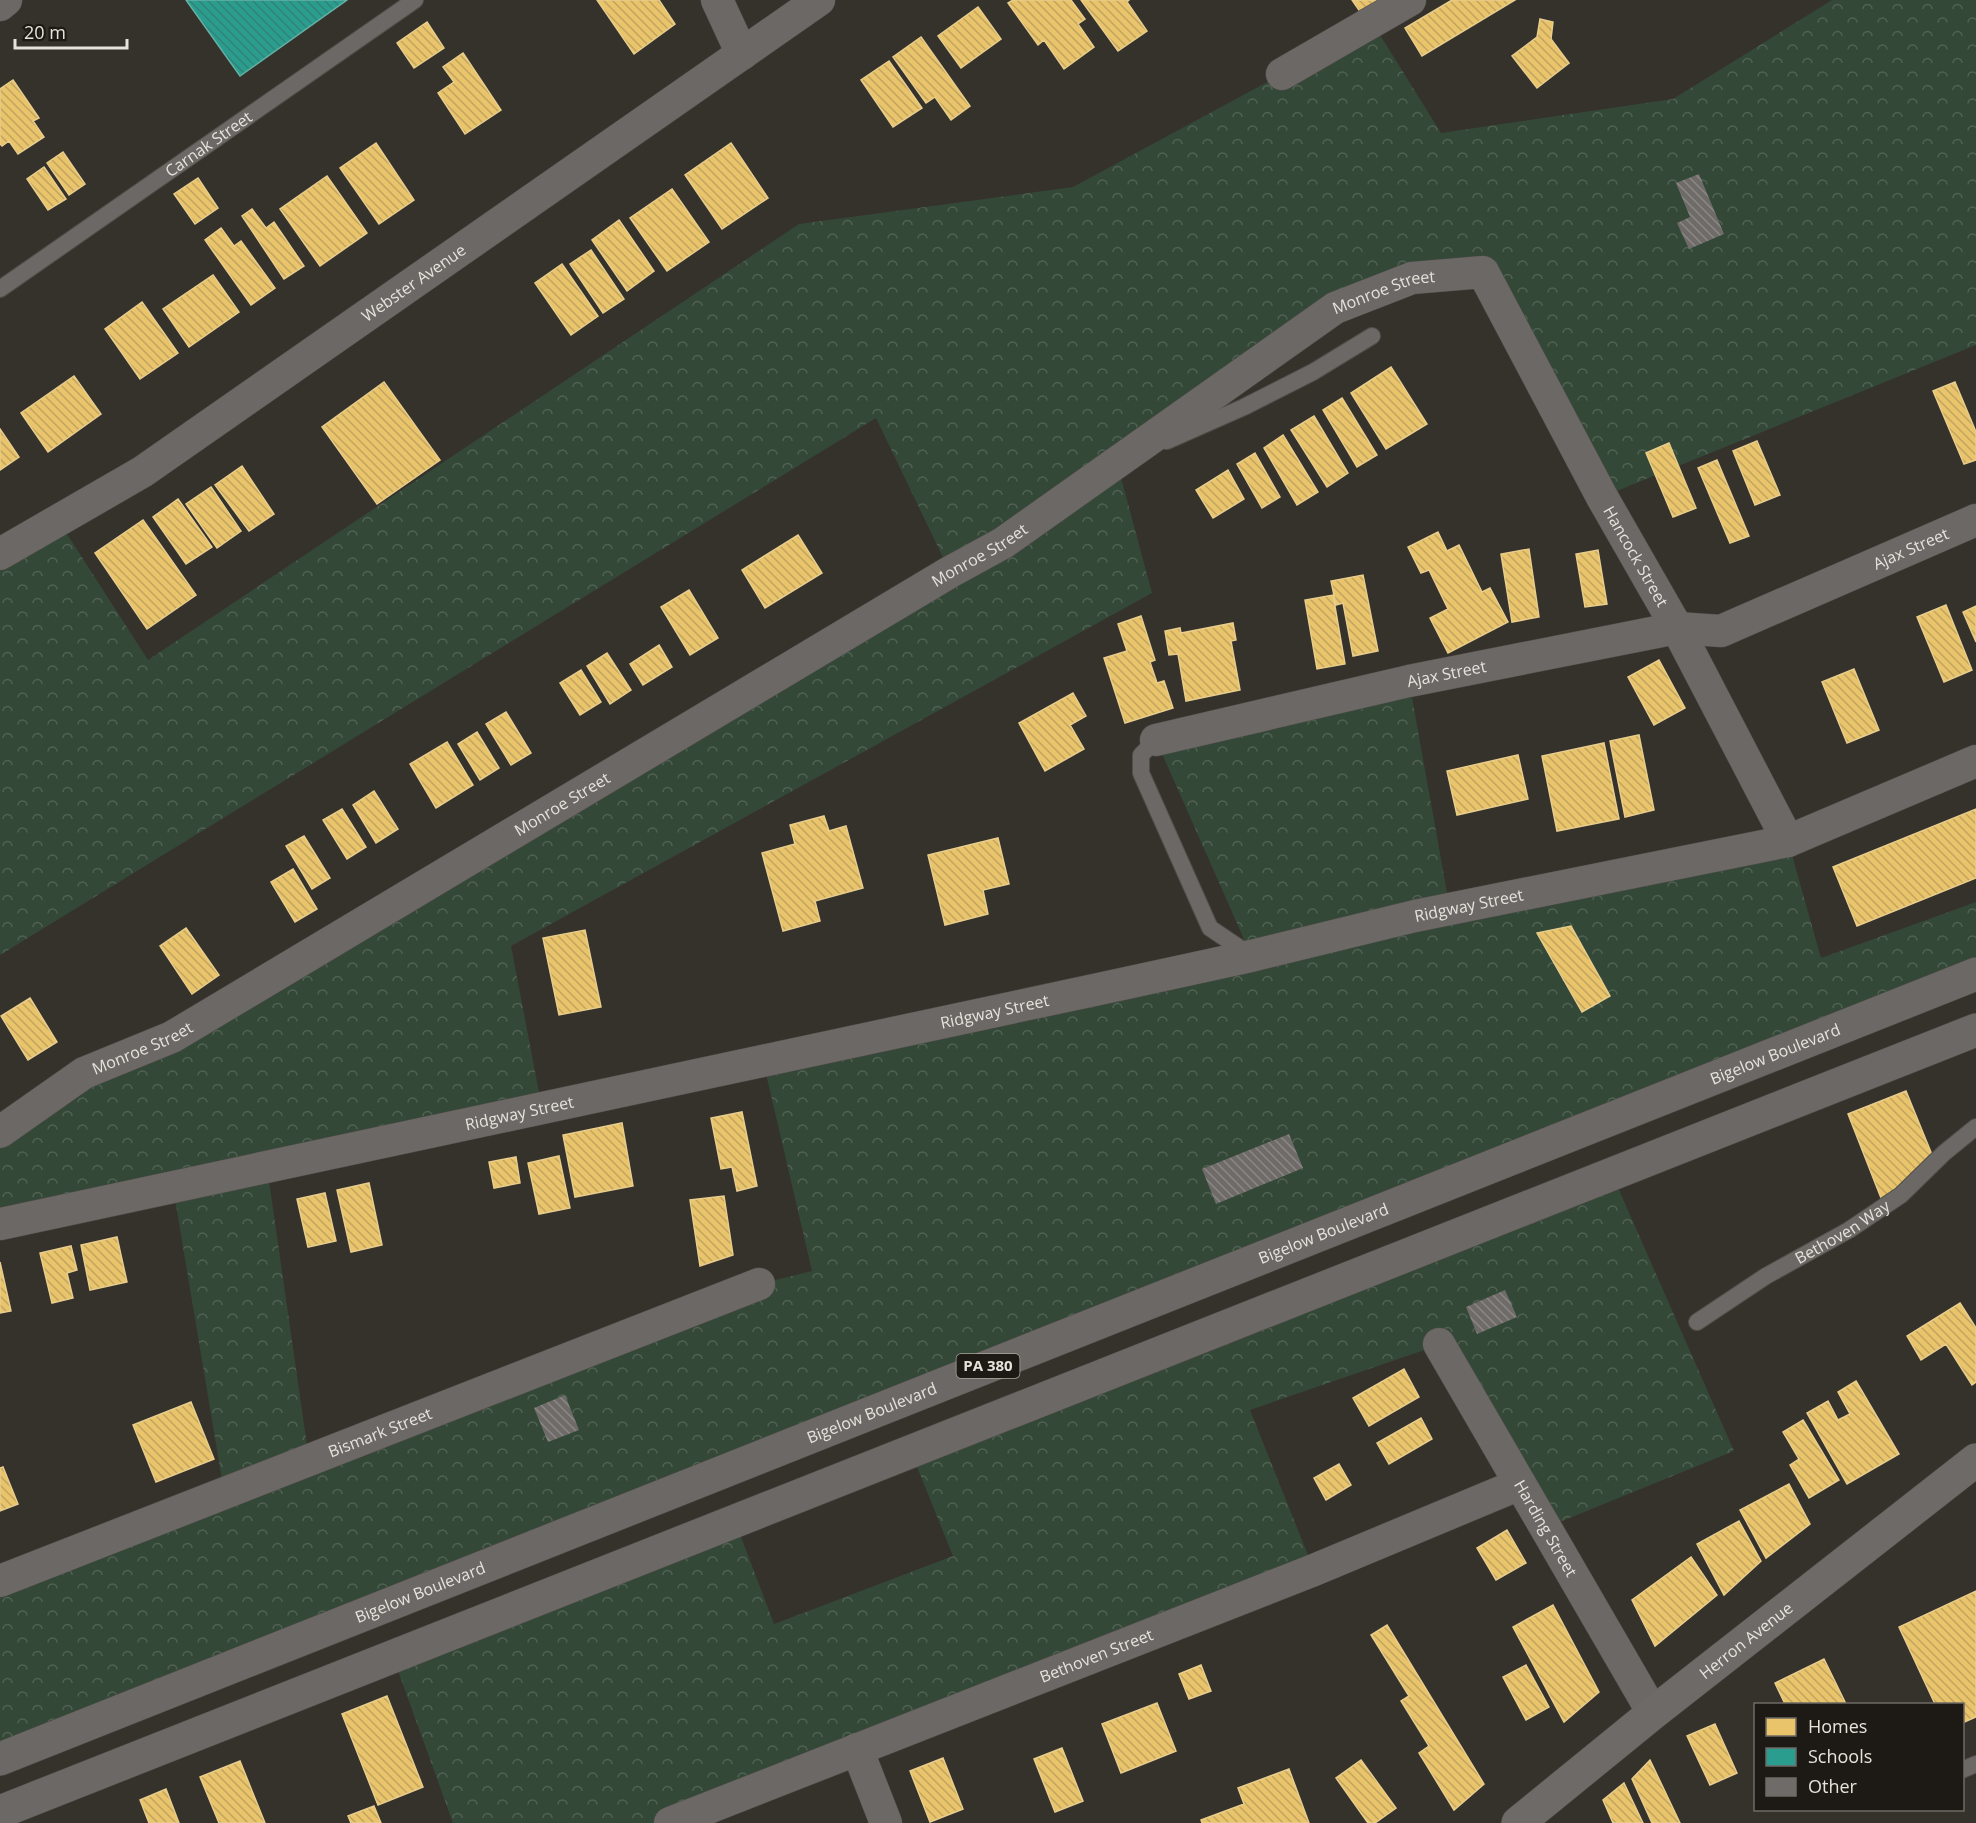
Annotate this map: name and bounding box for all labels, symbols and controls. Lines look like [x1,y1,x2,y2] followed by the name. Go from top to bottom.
[15,12,128,50] scale bar
[24,20,66,44] text: 20 m
[161,106,257,182] street label: Carnak Street
[357,239,470,327] street label: Webster Avenue
[1329,265,1436,319] street label: Monroe Street
[1598,502,1674,611] street label: Hancock Street
[927,518,1032,592] street label: Monroe Street
[1870,522,1952,575] street label: Ajax Street
[1405,655,1488,692] street label: Ajax Street
[510,767,614,841] street label: Monroe Street
[1412,883,1525,927] street label: Ridgway Street
[938,989,1051,1034] street label: Ridgway Street
[89,1016,197,1080] street label: Monroe Street
[1707,1018,1843,1090] street label: Bigelow Boulevard
[463,1091,576,1135] street label: Ridgway Street
[1791,1194,1895,1269] street label: Bethoven Way
[1255,1197,1392,1269] street label: Bigelow Boulevard
[956,1354,1020,1378] road number: PA 380
[803,1377,940,1448] street label: Bigelow Boulevard
[325,1402,435,1463] street label: Bismark Street
[1509,1476,1583,1581] street label: Harding Street
[352,1556,488,1628] street label: Bigelow Boulevard
[1694,1597,1797,1684] street label: Herron Avenue
[1036,1623,1156,1688] street label: Bethoven Street
[1754,1703,1964,1811] legend
[1808,1714,1867,1738] text: Homes
[1808,1744,1872,1768] text: Schools
[1808,1774,1858,1798] text: Other

